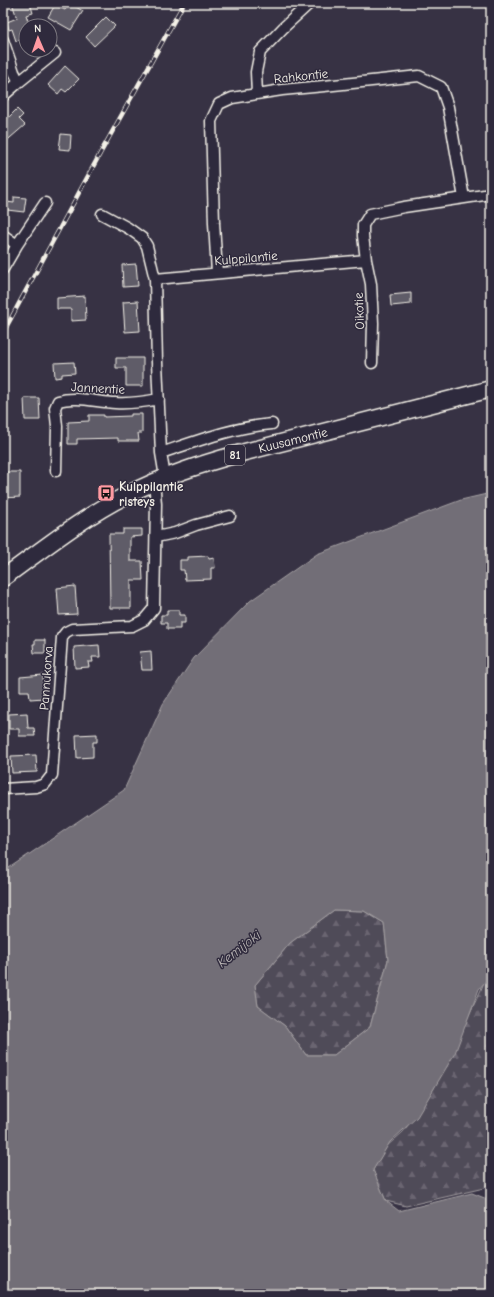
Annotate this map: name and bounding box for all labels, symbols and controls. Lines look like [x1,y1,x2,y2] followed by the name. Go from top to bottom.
[18,18,58,58] north arrow
[34,22,41,35] text: N
[273,66,329,86] street label: Rahkontie
[214,248,279,268] street label: Kulppilantie
[351,292,367,330] street label: Oikotie
[71,379,126,397] street label: Jannentie
[257,424,330,456] street label: Kuusamontie
[225,445,245,465] road number: 81
[119,479,184,509] place label: Kulppilantie risteys
[96,483,116,503] bus stop icon: Kulppilantie risteys
[36,645,56,711] street label: Pannukorva
[214,926,265,971] water label: Kemijoki

